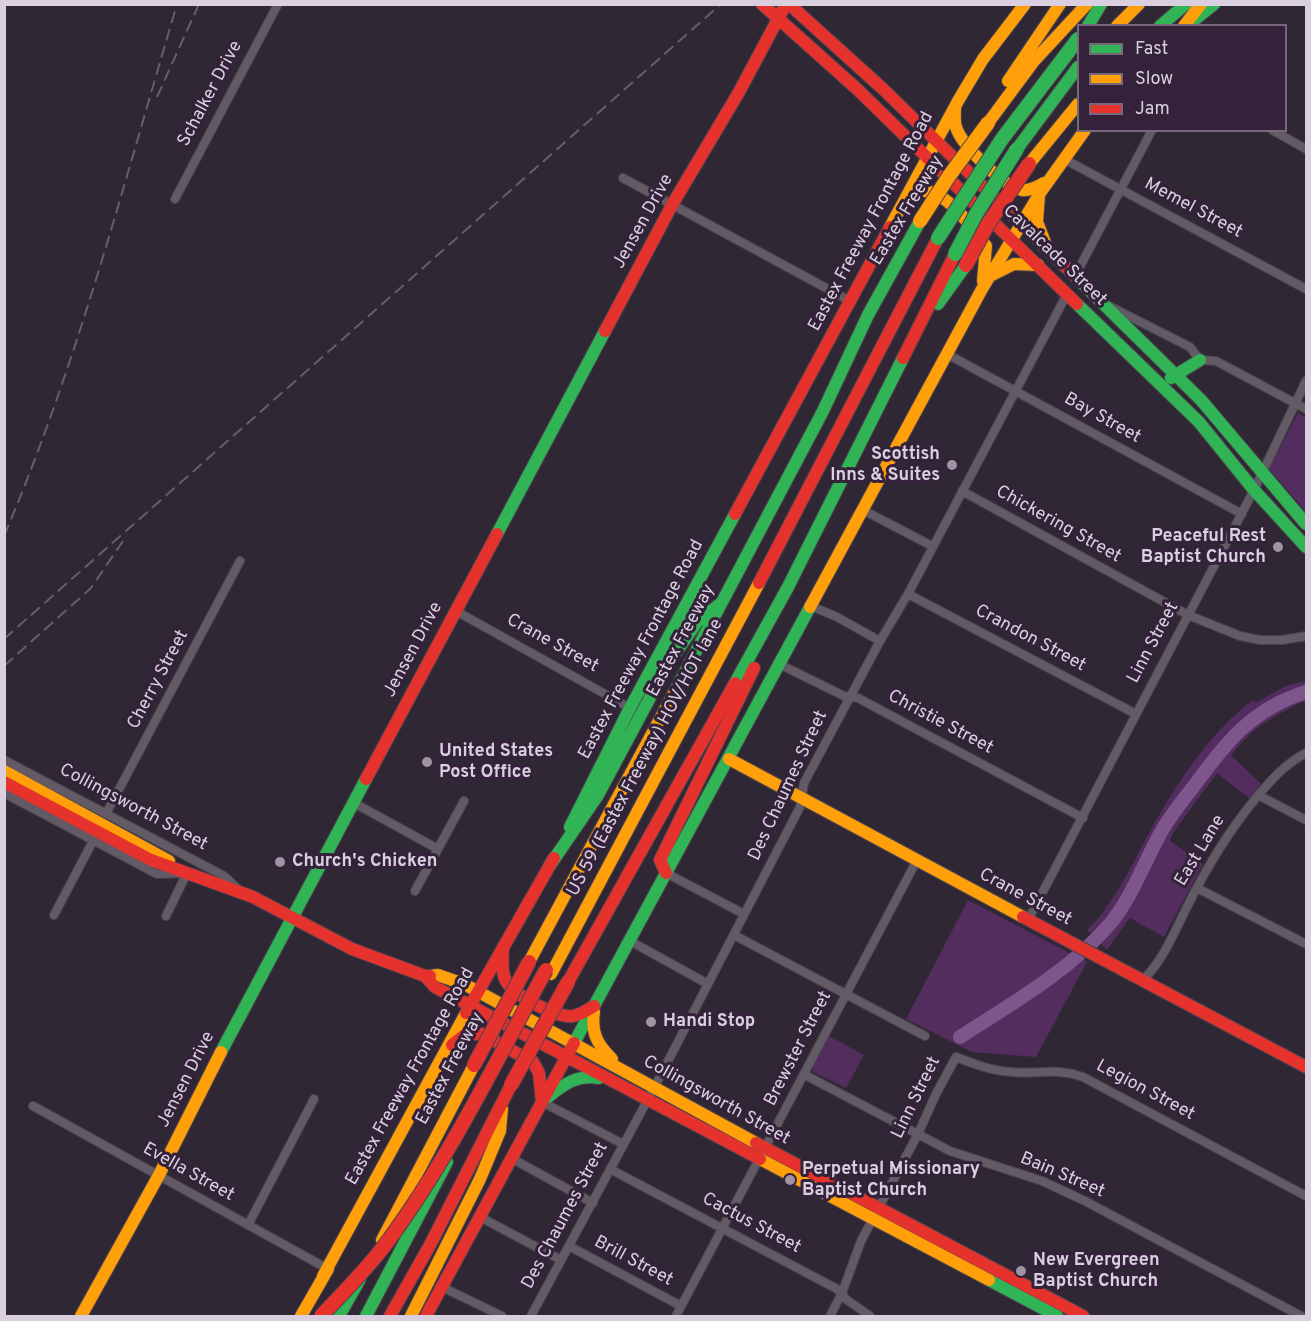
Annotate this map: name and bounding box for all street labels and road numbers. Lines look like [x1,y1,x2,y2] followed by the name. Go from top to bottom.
[174,37,248,151] street label: Schalker Drive
[805,109,939,335] street label: Eastex Freeway Frontage Road
[867,152,949,270] street label: Eastex Freeway
[609,171,679,273] street label: Jensen Drive
[1140,174,1246,244] street label: Memel Street
[997,201,1111,311] street label: Cavalcade Street
[1060,389,1144,449] street label: Bay Street
[992,482,1124,568] street label: Chickering Street
[575,537,709,763] street label: Eastex Freeway Frontage Road
[643,581,721,701] street label: Eastex Freeway
[380,599,448,701] street label: Jensen Drive
[1124,599,1184,687] street label: Linn Street
[971,601,1089,677] street label: Crandon Street
[502,610,602,678] street label: Crane Street
[563,616,729,900] street label: US 59 (Eastex Freeway) HOV/HOT lane
[124,627,194,733] street label: Cherry Street
[884,686,996,760] street label: Christie Street
[745,708,833,864] street label: Des Chaumes Street
[55,760,211,856] street label: Collingsworth Street
[1171,811,1231,891] street label: East Lane
[975,865,1075,931] street label: Crane Street
[342,964,480,1190] street label: Eastex Freeway Frontage Road
[761,988,837,1110] street label: Brewster Street
[412,1009,490,1129] street label: Eastex Freeway
[154,1028,220,1132] street label: Jensen Drive
[639,1052,793,1150] street label: Collingsworth Street
[888,1053,946,1143] street label: Linn Street
[1092,1056,1198,1126] street label: Legion Street
[138,1139,238,1207] street label: Evella Street
[518,1139,614,1293] street label: Des Chaumes Street
[1016,1148,1108,1204] street label: Bain Street
[698,1189,804,1259] street label: Cactus Street
[590,1232,676,1292] street label: Brill Street

